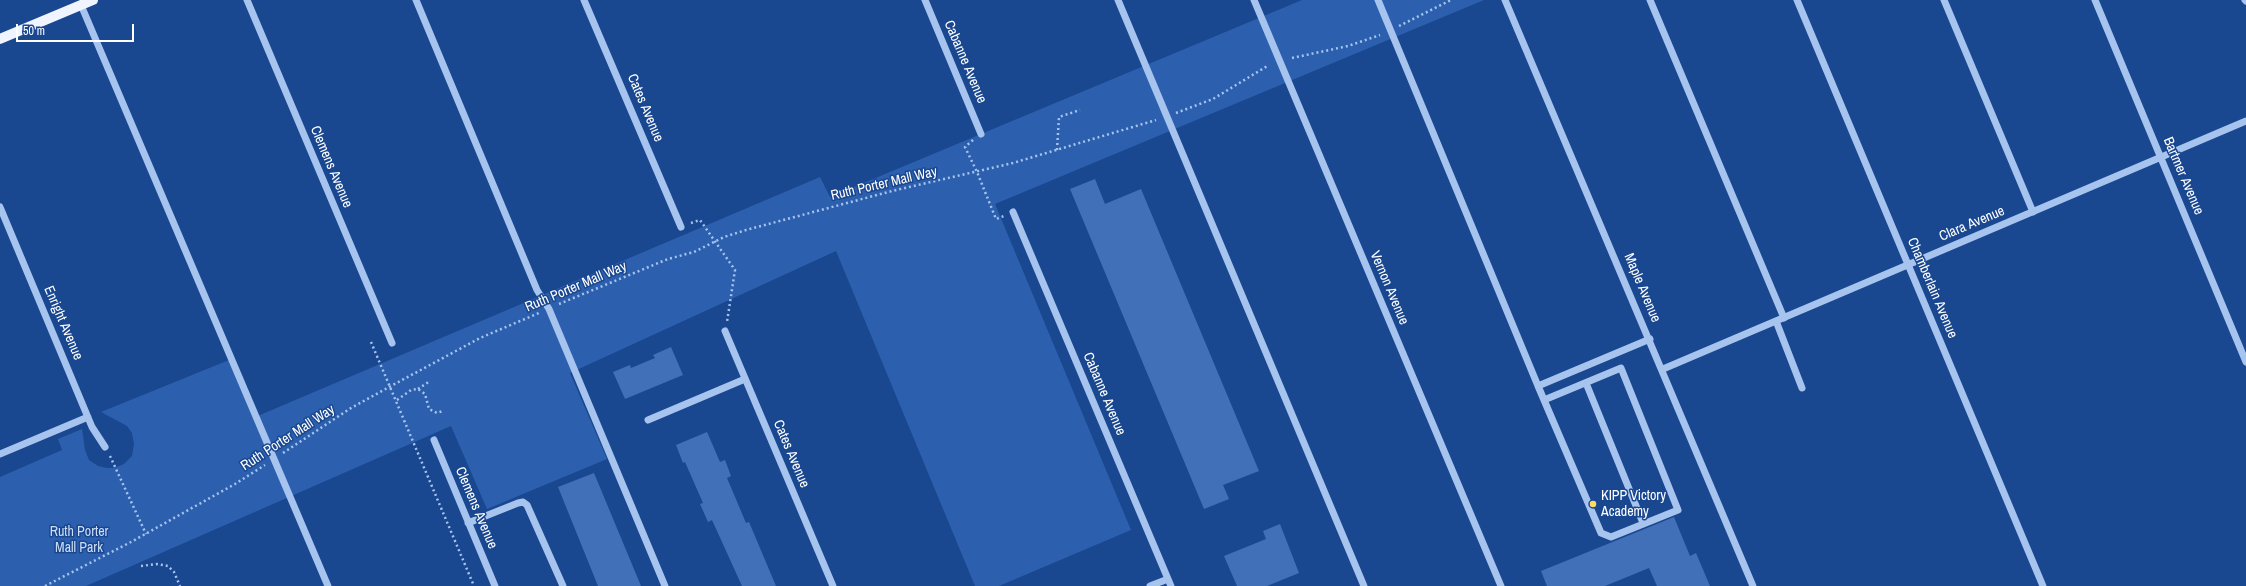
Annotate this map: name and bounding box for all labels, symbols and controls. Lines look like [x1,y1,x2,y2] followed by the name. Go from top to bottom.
[18,16,136,42] scale bar
[940,18,990,106] street label: Cabanne Avenue
[23,23,45,39] text: 50 m
[623,72,667,144] street label: Cates Avenue
[306,124,356,210] street label: Clemens Avenue
[2159,135,2207,217] street label: Bartmer Avenue
[829,164,939,204] street label: Ruth Porter Mall Way
[1937,203,2007,245] street label: Clara Avenue
[1903,235,1961,341] street label: Chamberlain Avenue
[1366,249,1412,327] street label: Vernon Avenue
[1620,251,1664,325] street label: Maple Avenue
[523,258,629,316] street label: Ruth Porter Mall Way
[40,283,86,363] street label: Enright Avenue
[1079,350,1129,438] street label: Cabanne Avenue
[238,401,338,475] street label: Ruth Porter Mall Way
[769,418,813,490] street label: Cates Avenue
[451,465,501,551] street label: Clemens Avenue
[1601,488,1666,520] place label: KIPP Victory Academy
[1588,499,1598,509] marker: KIPP Victory Academy
[50,524,108,556] park label: Ruth Porter Mall Park

